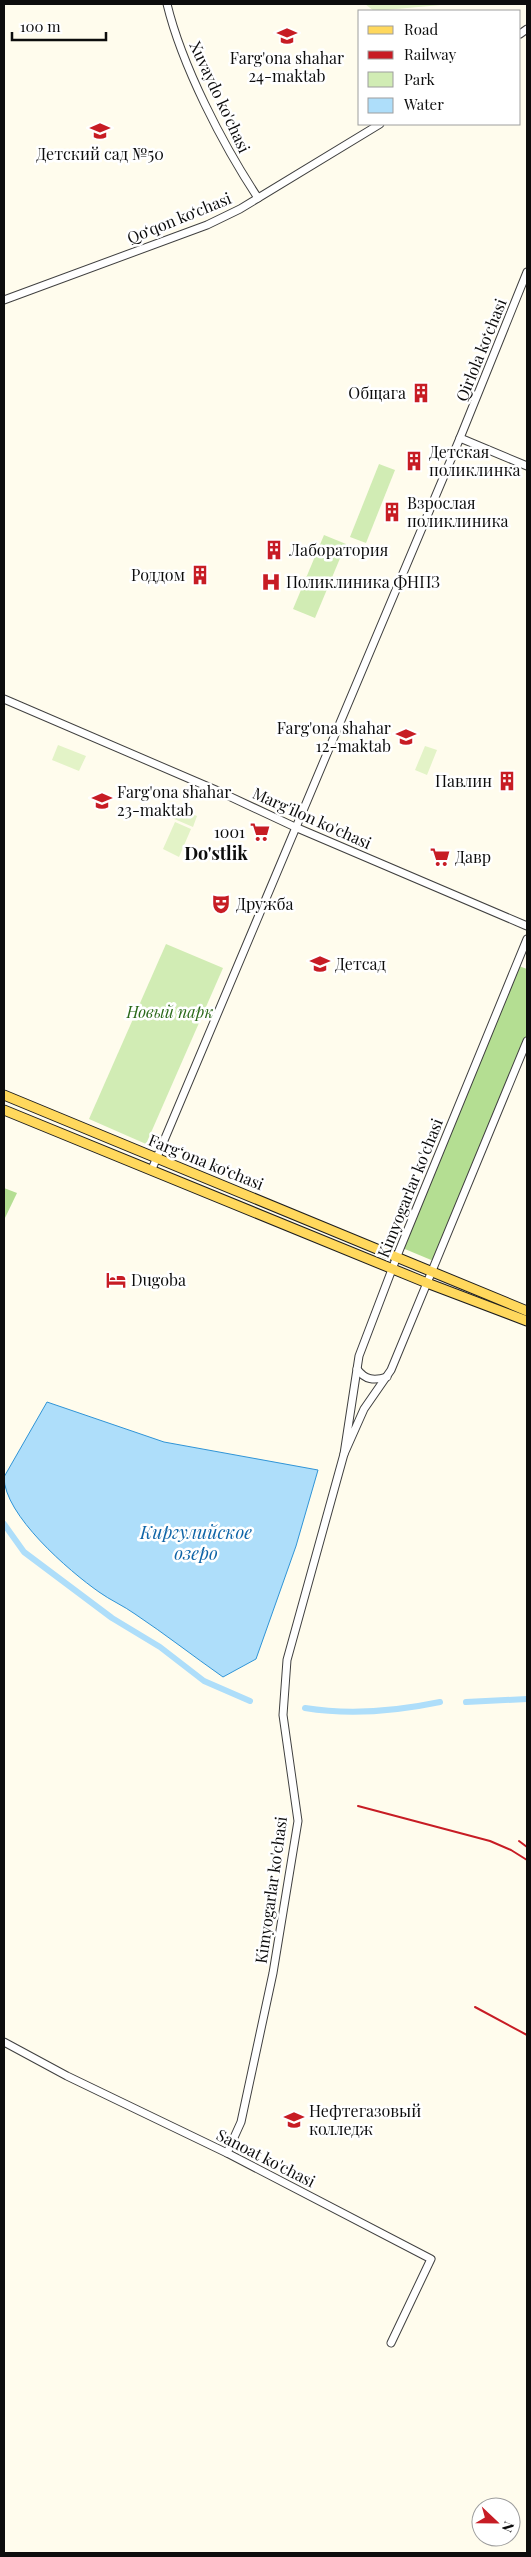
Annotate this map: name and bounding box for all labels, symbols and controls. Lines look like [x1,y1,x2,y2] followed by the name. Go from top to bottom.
[12,10,106,42] scale bar
[358,10,521,125] legend
[20,16,61,36] text: 100 m
[404,19,438,39] text: Road
[276,25,298,47] school or university icon: Farg'ona shahar 24-maktab
[185,38,256,156] street label: Xuvaydo ko'chasi
[404,44,457,64] text: Railway
[230,47,344,86] place label: Farg'ona shahar 24-maktab
[404,69,436,89] text: Park
[403,94,444,114] text: Water
[89,120,111,142] school or university icon: Детский сад №50
[36,143,164,164] place label: Детский сад №50
[124,187,234,248] street label: Qoʻqon koʻchasi
[450,295,511,404] street label: Qirlola koʻchasi
[348,382,406,403] place label: Общага
[410,382,432,404] building icon: Общага
[429,441,521,480] place label: Детская поликлинка
[403,450,425,472] building icon: Детская поликлинка
[407,492,509,531] place label: Взрослая поликлиника
[381,501,403,523] building icon: Взрослая поликлиника
[263,539,285,561] building icon: Лаборатория
[288,539,389,560] place label: Лаборатория
[131,564,185,585] place label: Роддом
[189,564,211,586] building icon: Роддом
[260,571,282,593] hospital icon: Поликлиника ФНПЗ
[286,571,440,592] place label: Поликлиника ФНПЗ
[277,717,391,756] place label: Farg'ona shahar 12-maktab
[395,726,417,748] school or university icon: Farg'ona shahar 12-maktab
[435,770,492,791] place label: Павлин
[496,770,518,792] building icon: Павлин
[117,781,231,820] place label: Farg'ona shahar 23-maktab
[250,782,375,853] street label: Marg'ilon ko'chasi
[91,790,113,812] school or university icon: Farg'ona shahar 23-maktab
[214,821,245,842] place label: 1001
[249,821,271,843] supermarket icon: 1001
[184,841,248,865] district label: Do'stlik
[429,846,451,868] supermarket icon: Давр
[455,846,491,867] place label: Давр
[210,893,232,915] theatre icon: Дружба
[236,893,294,914] place label: Дружба
[309,953,331,975] school or university icon: Детсад
[335,953,387,974] place label: Детсад
[126,1001,213,1022] park label: Новый парк
[372,1115,447,1261] street label: Kimyogarlar ko'chasi
[145,1129,267,1194] street label: Fargʻona koʻchasi
[105,1269,127,1291] hotel icon: Dugoba
[131,1269,186,1290] place label: Dugoba
[139,1520,252,1565] water label: Киргулийское озеро
[250,1815,291,1965] street label: Kimyogarlar ko'chasi
[309,2100,421,2139] place label: Нефтегазовый колледж
[283,2109,305,2131] school or university icon: Нефтегазовый колледж
[213,2124,320,2192] street label: Sanoat ko'chasi
[471,2497,521,2547] north arrow
[498,2519,519,2535] text: N

